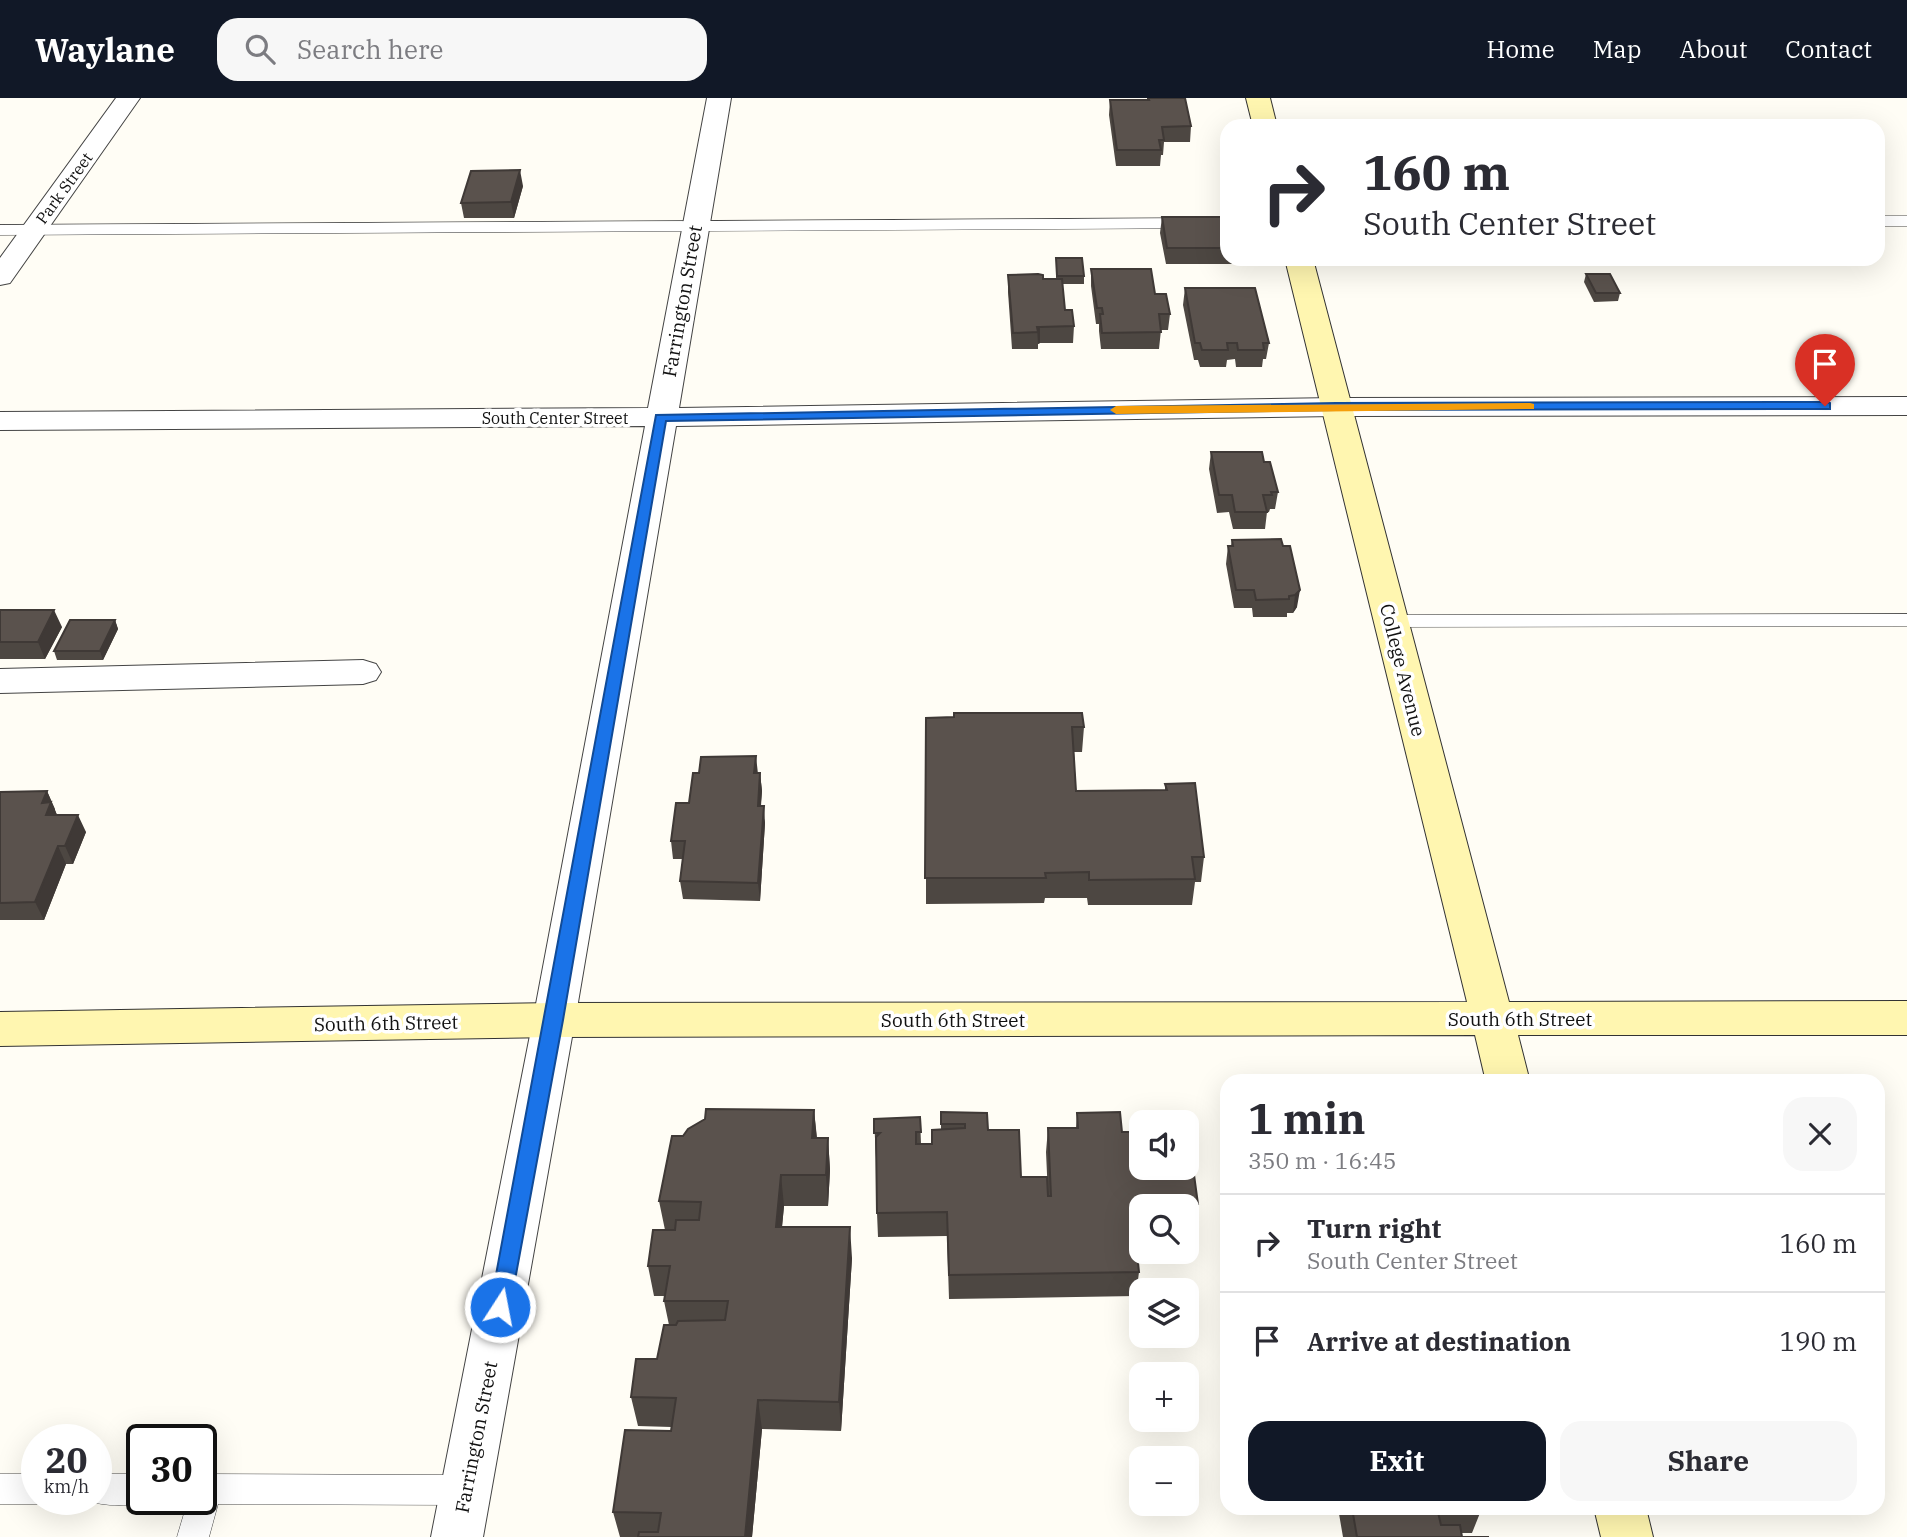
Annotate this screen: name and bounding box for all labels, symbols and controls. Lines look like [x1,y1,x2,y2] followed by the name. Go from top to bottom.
[217,18,707,81] search box
[35,28,175,71] text: Waylane
[241,30,279,68] icon: search
[297,32,443,66] text: Search here
[1487,33,1555,65] text: Home
[1593,33,1641,65] text: Map
[1679,33,1747,65] text: About
[1785,33,1872,65] text: Contact
[1363,140,1510,203] text: 160 m
[1248,147,1339,238] icon: right
[31,148,97,228] street label: Park Street
[1363,202,1656,244] text: South Center Street
[657,223,707,379] street label: Farrington Street
[1795,334,1855,406] pin
[1806,345,1844,383] icon: arrive
[482,408,629,428] street label: South Center Street
[1375,601,1431,739] street label: College Avenue
[1448,1007,1592,1031] street label: South 6th Street
[881,1008,1025,1032] street label: South 6th Street
[314,1010,459,1036] street label: South 6th Street
[1248,1091,1366,1146] text: 1 min
[1783,1097,1857,1171] button: close
[1129,1110,1199,1516] map controls
[1129,1110,1199,1180] button: sound
[1248,1145,1397,1175] text: 350 m · 16:45
[1129,1194,1199,1264] button: search
[1307,1211,1441,1245] text: Turn right
[1248,1224,1286,1262] icon: right
[1779,1226,1857,1260] text: 160 m
[1307,1245,1518,1275] text: South Center Street
[463,1270,537,1344] position arrow
[1129,1278,1199,1348] button: layers
[1248,1322,1286,1360] icon: arrive
[1307,1324,1571,1358] text: Arrive at destination
[1779,1324,1857,1358] text: 190 m
[450,1359,503,1515] street label: Farrington Street
[1129,1362,1199,1432] button: +
[1248,1421,1546,1501] button: Exit
[1560,1421,1857,1501] button: Share
[126,1424,217,1515] speed limit sign: 30
[45,1437,88,1483] text: 20
[1129,1446,1199,1516] button: −
[44,1475,89,1498] text: km/h

